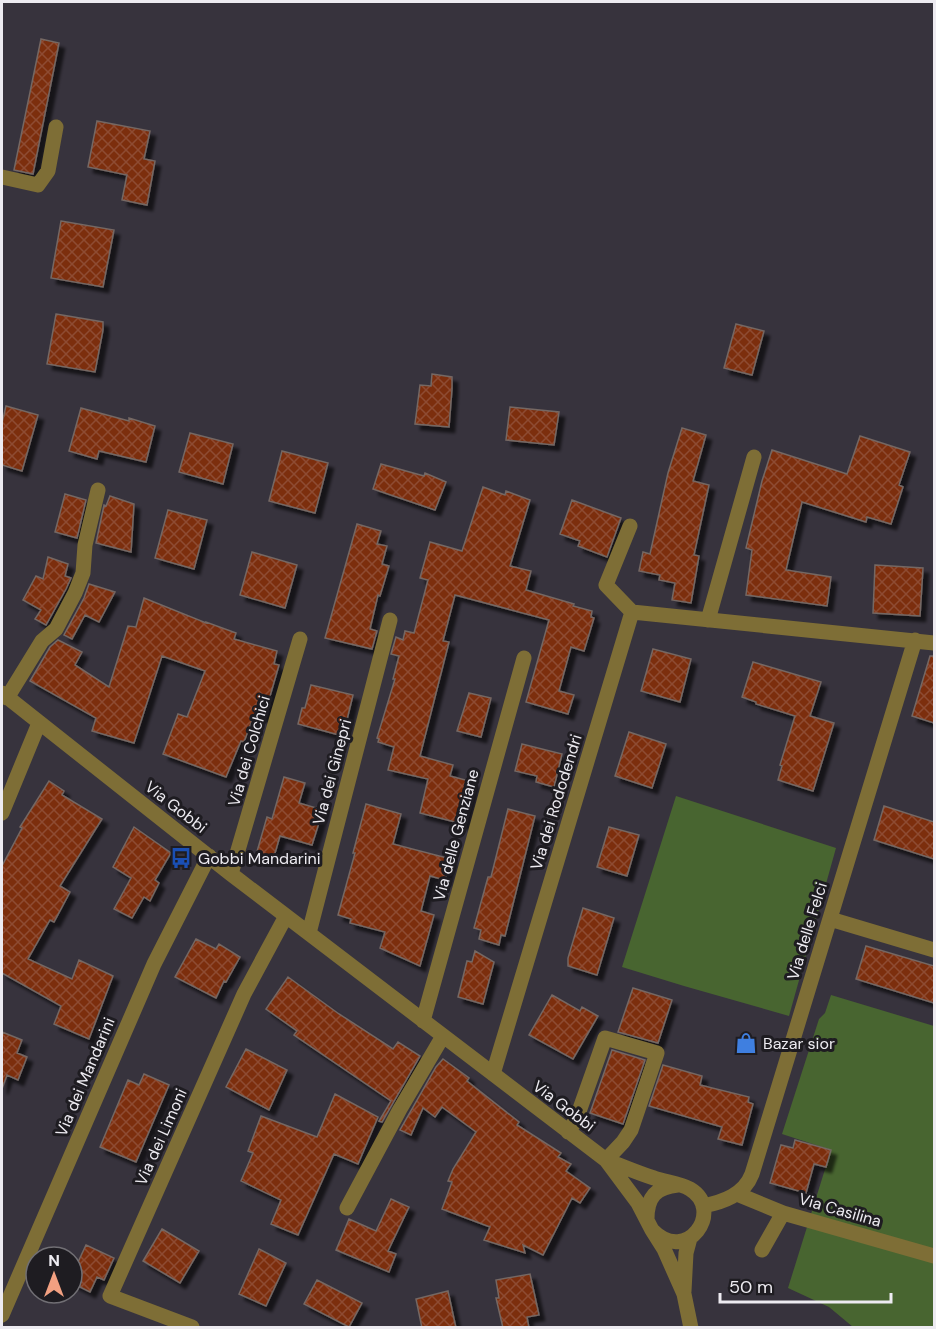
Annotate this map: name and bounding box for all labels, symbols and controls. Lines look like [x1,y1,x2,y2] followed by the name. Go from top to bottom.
[223,693,275,809] street label: Via dei Colchici
[308,717,356,827] street label: Via dei Ginepri
[525,732,587,872] street label: Via dei Rododendri
[428,767,484,903] street label: Via delle Genziane
[141,776,211,838] street label: Via Gobbi
[169,846,193,870] bus stop icon: Gobbi Mandarini
[198,848,321,869] place label: Gobbi Mandarini
[782,880,832,982] street label: Via delle Felci
[50,1014,120,1140] street label: Via dei Mandarini
[734,1031,758,1055] shop icon: Bazar sior
[763,1033,835,1054] place label: Bazar sior
[529,1076,599,1136] street label: Via Gobbi
[130,1085,192,1189] street label: Via dei Limoni
[796,1188,884,1232] street label: Via Casilina
[24,1245,84,1305] north arrow
[48,1250,60,1271] text: N
[720,1266,891,1304] scale bar
[729,1275,773,1299] text: 50 m

